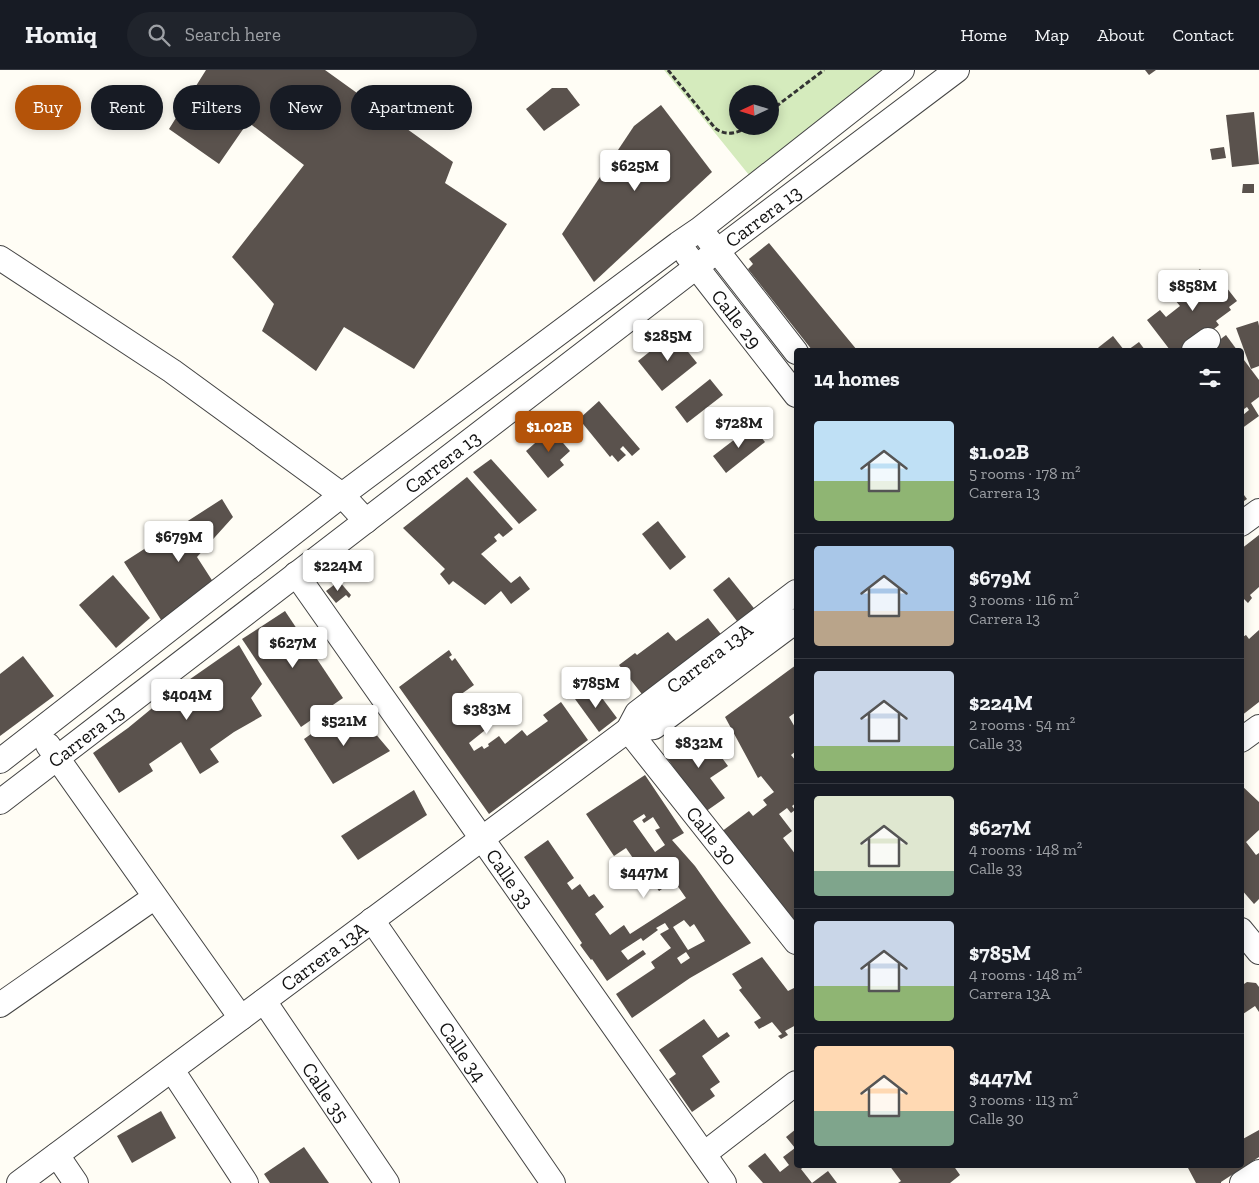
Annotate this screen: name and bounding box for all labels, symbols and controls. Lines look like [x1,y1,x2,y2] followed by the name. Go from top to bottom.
[127,12,477,57] search box
[25,20,97,49] text: Homiq
[145,21,173,49] icon: search
[185,23,281,46] text: Search here
[960,24,1007,46] text: Home
[1035,24,1069,46] text: Map
[1097,24,1144,46] text: About
[1172,24,1234,46] text: Contact
[15,85,81,130] chip: Buy
[91,85,163,130] chip: Rent
[173,85,260,130] chip: Filters
[270,85,341,130] chip: New
[351,85,472,130] chip: Apartment
[729,85,779,135] north arrow
[729,85,779,135] map controls
[600,150,670,192] pin: $625M
[611,156,659,175] text: $625M
[720,180,806,253] street label: Carrera 13
[1158,270,1228,312] pin: $858M
[1169,276,1217,295] text: $858M
[706,285,767,353] street label: Calle 29
[633,320,703,362] pin: $285M
[644,326,692,345] text: $285M
[1196,364,1224,392] icon: filters
[814,366,900,391] text: 14 homes
[704,406,774,449] pin: $728M
[508,410,590,453] pin: $1.02B
[715,413,763,432] text: $728M
[526,417,572,436] text: $1.02B
[400,425,485,499] street label: Carrera 13
[969,439,1029,464] text: $1.02B
[854,441,914,501] icon: home
[969,464,1081,483] text: 5 rooms · 178 m²
[969,483,1040,502] text: Carrera 13
[144,520,214,563] pin: $679M
[155,527,203,546] text: $679M
[303,550,373,592] pin: $224M
[314,556,362,575] text: $224M
[969,565,1031,590] text: $679M
[854,566,914,626] icon: home
[969,590,1079,609] text: 3 rooms · 116 m²
[969,609,1040,628] text: Carrera 13
[661,617,758,698] street label: Carrera 13A
[258,626,328,669] pin: $627M
[269,633,317,652] text: $627M
[561,666,631,709] pin: $785M
[572,673,620,692] text: $785M
[152,678,222,721] pin: $404M
[162,685,212,704] text: $404M
[969,690,1033,715] text: $224M
[854,691,914,751] icon: home
[452,692,522,735] pin: $383M
[463,699,511,718] text: $383M
[43,700,128,773] street label: Carrera 13
[309,704,379,747] pin: $521M
[321,711,367,730] text: $521M
[969,715,1075,734] text: 2 rooms · 54 m²
[664,726,734,769] pin: $832M
[675,733,723,752] text: $832M
[969,734,1022,753] text: Calle 33
[681,802,743,870] street label: Calle 30
[969,815,1031,840] text: $627M
[854,816,914,876] icon: home
[969,840,1082,859] text: 4 rooms · 148 m²
[481,844,539,913] street label: Calle 33
[609,856,679,899] pin: $447M
[969,859,1022,878] text: Calle 33
[620,863,668,882] text: $447M
[276,916,373,996] street label: Carrera 13A
[969,940,1031,965] text: $785M
[854,941,914,1001] icon: home
[969,965,1082,984] text: 4 rooms · 148 m²
[969,984,1050,1003] text: Carrera 13A
[434,1017,492,1087] street label: Calle 34
[297,1058,354,1127] street label: Calle 35
[969,1065,1032,1090] text: $447M
[854,1066,914,1126] icon: home
[969,1090,1078,1109] text: 3 rooms · 113 m²
[969,1109,1024,1128] text: Calle 30

